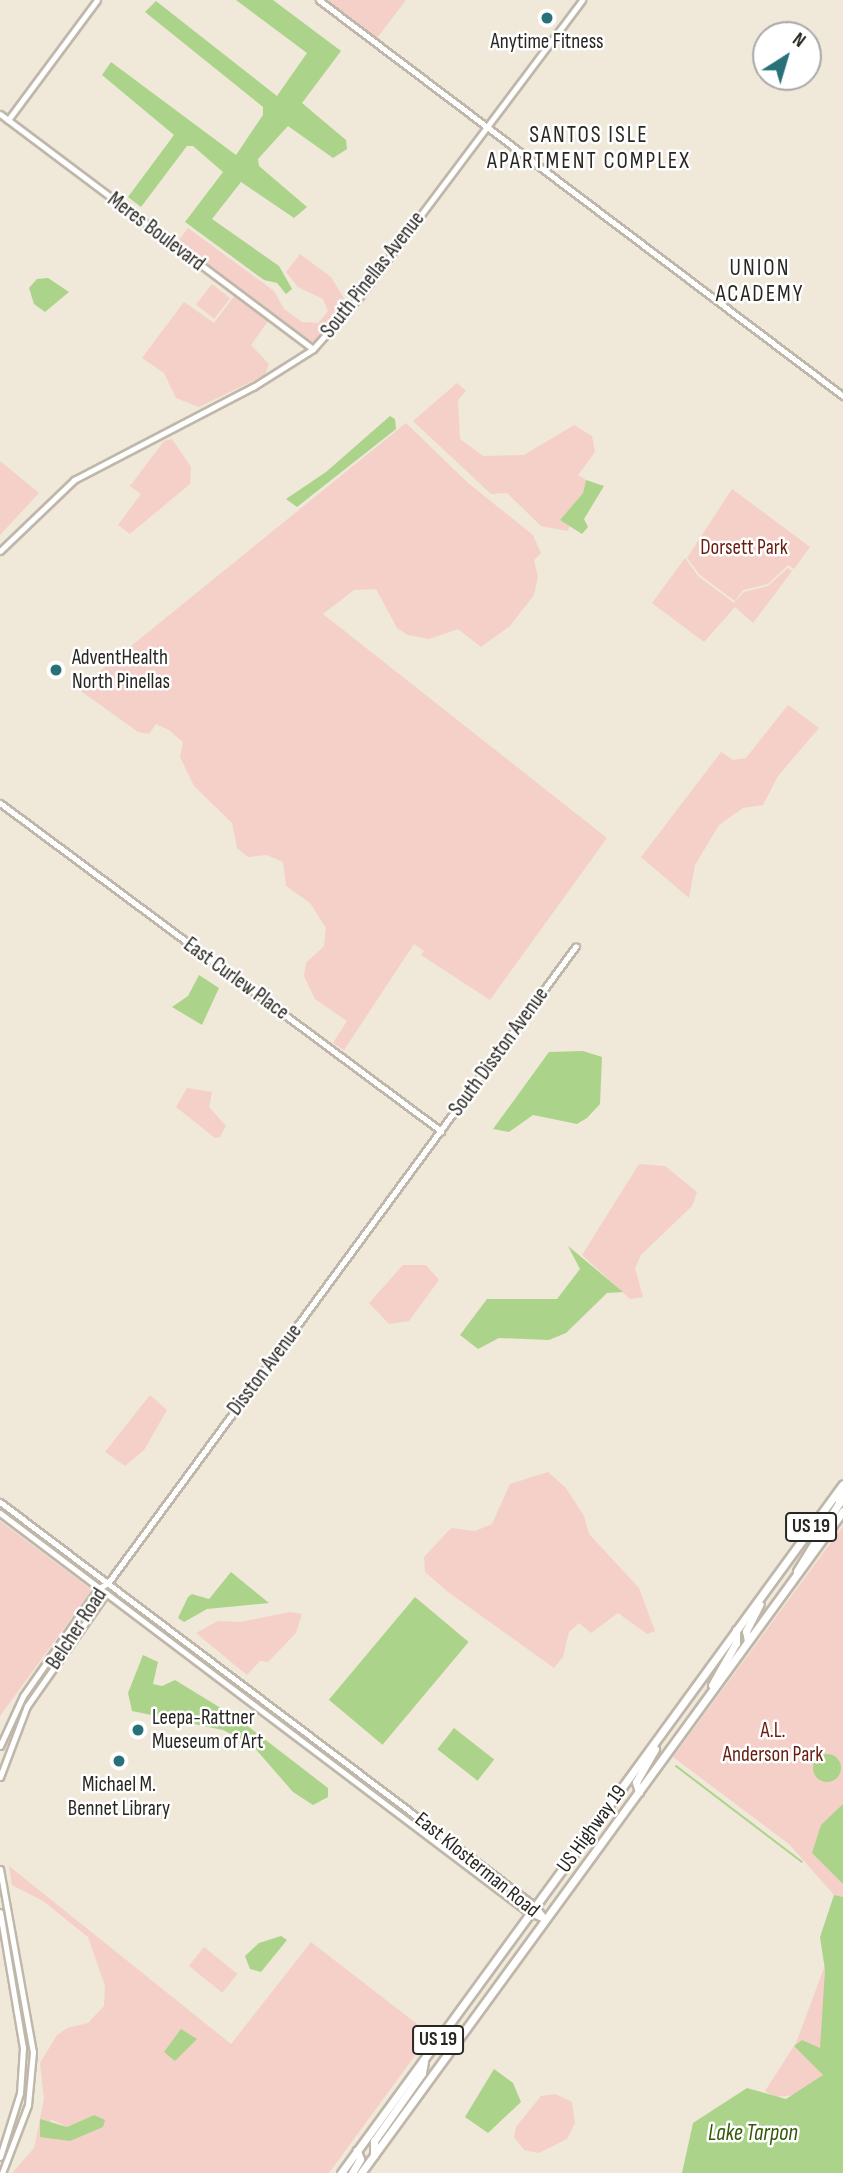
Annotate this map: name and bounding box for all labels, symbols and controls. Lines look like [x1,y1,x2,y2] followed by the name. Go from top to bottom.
[539,10,555,26] marker: Anytime Fitness
[752,21,822,91] north arrow
[788,28,810,53] text: N
[490,29,604,55] place label: Anytime Fitness
[489,121,689,175] district label: SANTOS ISLE APARTMENT COMPLEX
[102,187,210,277] street label: Meres Boulevard
[316,207,430,343] street label: South Pinellas Avenue
[717,254,803,308] district label: UNION ACADEMY
[700,535,788,561] park label: Dorsett Park
[72,645,170,695] place label: AdventHealth North Pinellas
[46,660,66,680] marker: AdventHealth North Pinellas
[179,932,293,1026] street label: East Curlew Place
[444,983,554,1121] street label: South Disston Avenue
[223,1319,307,1421] street label: Disston Avenue
[785,1512,837,1542] road number: US 19
[41,1584,113,1674] street label: Belcher Road
[152,1705,263,1755] place label: Leepa-Rattner Mueseum of Art
[723,1718,823,1768] park label: A.L. Anderson Park
[130,1722,146,1738] marker: Leepa-Rattner Mueseum of Art
[111,1753,127,1769] marker: Michael M. Bennet Library
[68,1772,170,1822] place label: Michael M. Bennet Library
[552,1780,632,1878] street label: US Highway 19
[410,1807,544,1923] street label: East Klosterman Road
[412,2024,464,2056] road number: US 19
[708,2119,798,2147] water label: Lake Tarpon

